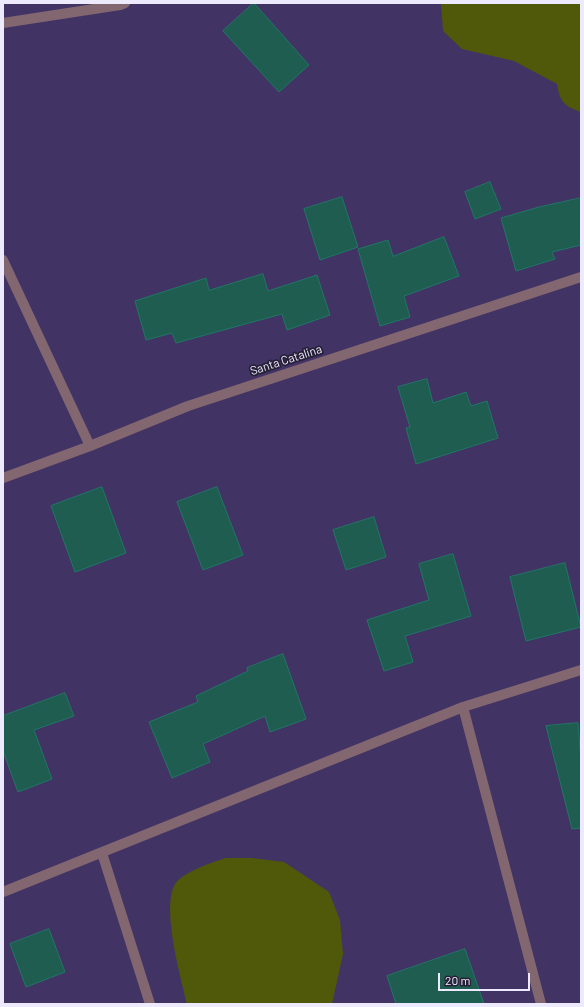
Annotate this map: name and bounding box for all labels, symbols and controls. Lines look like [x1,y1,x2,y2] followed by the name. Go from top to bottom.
[248,342,324,378] street label: Santa Catalina
[440,965,532,991] scale bar
[445,973,471,987] text: 20 m

